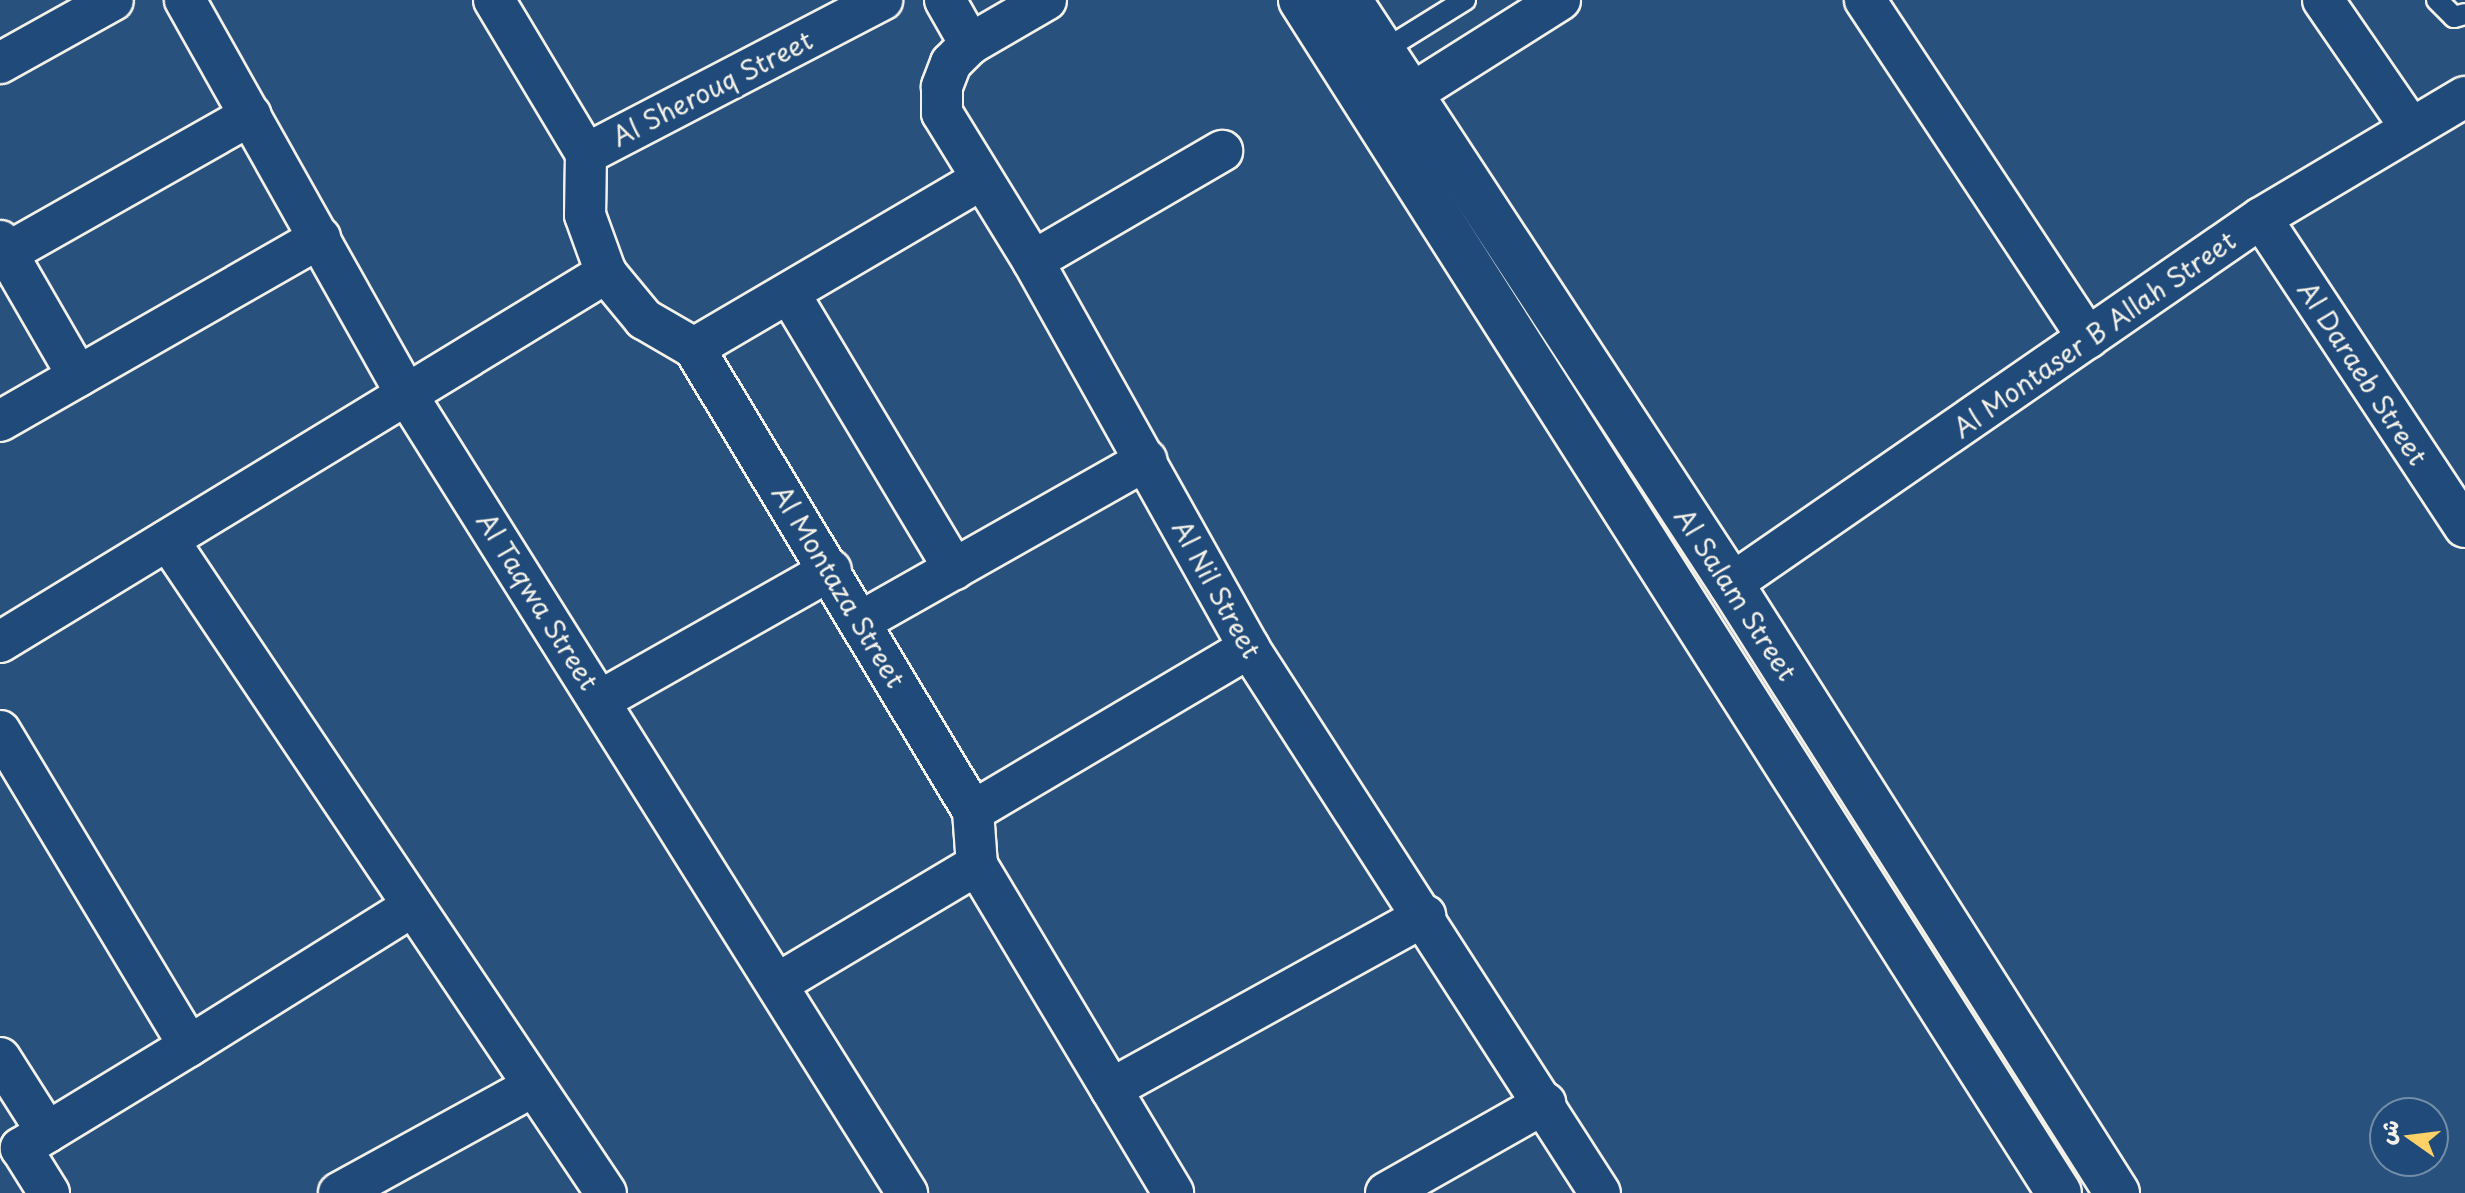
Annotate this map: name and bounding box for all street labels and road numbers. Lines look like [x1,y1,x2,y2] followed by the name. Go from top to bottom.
[605,23,819,153] street label: Al Sherouq Street
[1946,224,2242,444] street label: Al Montaser B Allah Street
[2292,275,2434,471] street label: Al Daraeb Street
[766,479,912,693] street label: Al Montaza Street
[1668,500,1804,688] street label: Al Salam Street
[471,506,605,696] street label: Al Taqwa Street
[1165,513,1269,665] street label: Al Nil Street

